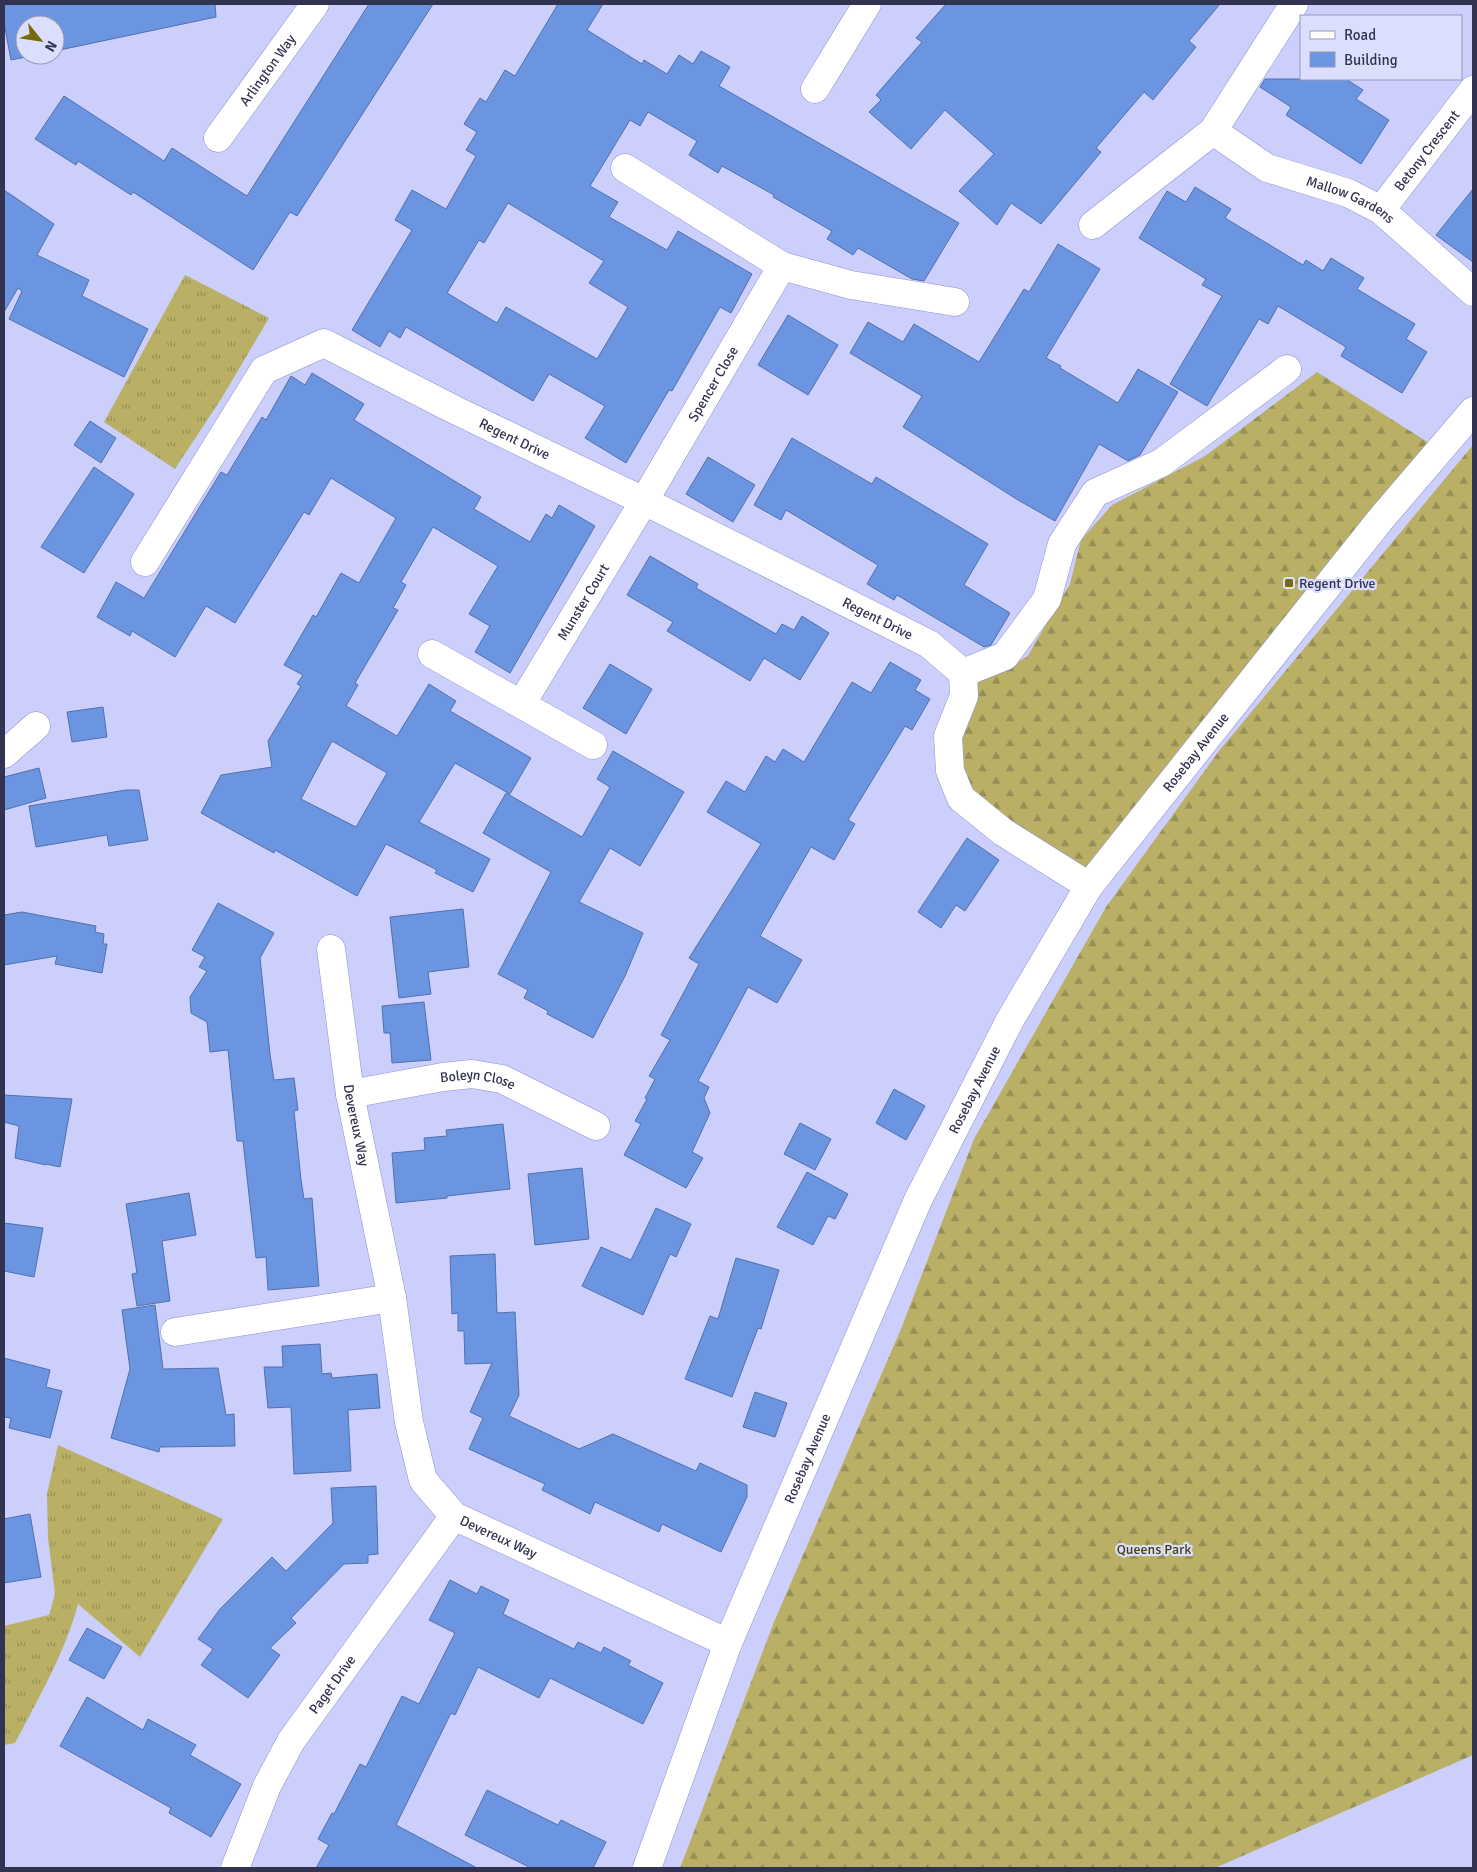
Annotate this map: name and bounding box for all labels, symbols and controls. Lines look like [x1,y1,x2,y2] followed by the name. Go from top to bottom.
[15,15,65,65] north arrow
[1300,15,1462,80] legend
[1344,26,1376,44] text: Road
[236,30,299,109] street label: Arlington Way
[41,38,61,55] text: N
[1344,51,1398,69] text: Building
[1390,107,1463,194] street label: Betony Crescent
[1304,172,1398,227] street label: Mallow Gardens
[684,343,742,424] street label: Spencer Close
[476,414,553,463] street label: Regent Drive
[553,561,613,643] street label: Munster Court
[1299,575,1376,592] place label: Regent Drive
[1283,577,1295,589] marker: Regent Drive
[840,593,916,643] street label: Regent Drive
[1159,709,1232,795] street label: Rosebay Avenue
[945,1043,1004,1137] street label: Rosebay Avenue
[439,1065,519,1093] street label: Boleyn Close
[340,1083,373,1168] street label: Devereux Way
[780,1411,834,1506] street label: Rosebay Avenue
[457,1511,540,1562] street label: Devereux Way
[1117,1541,1191,1558] park label: Queens Park
[305,1652,359,1717] street label: Paget Drive

